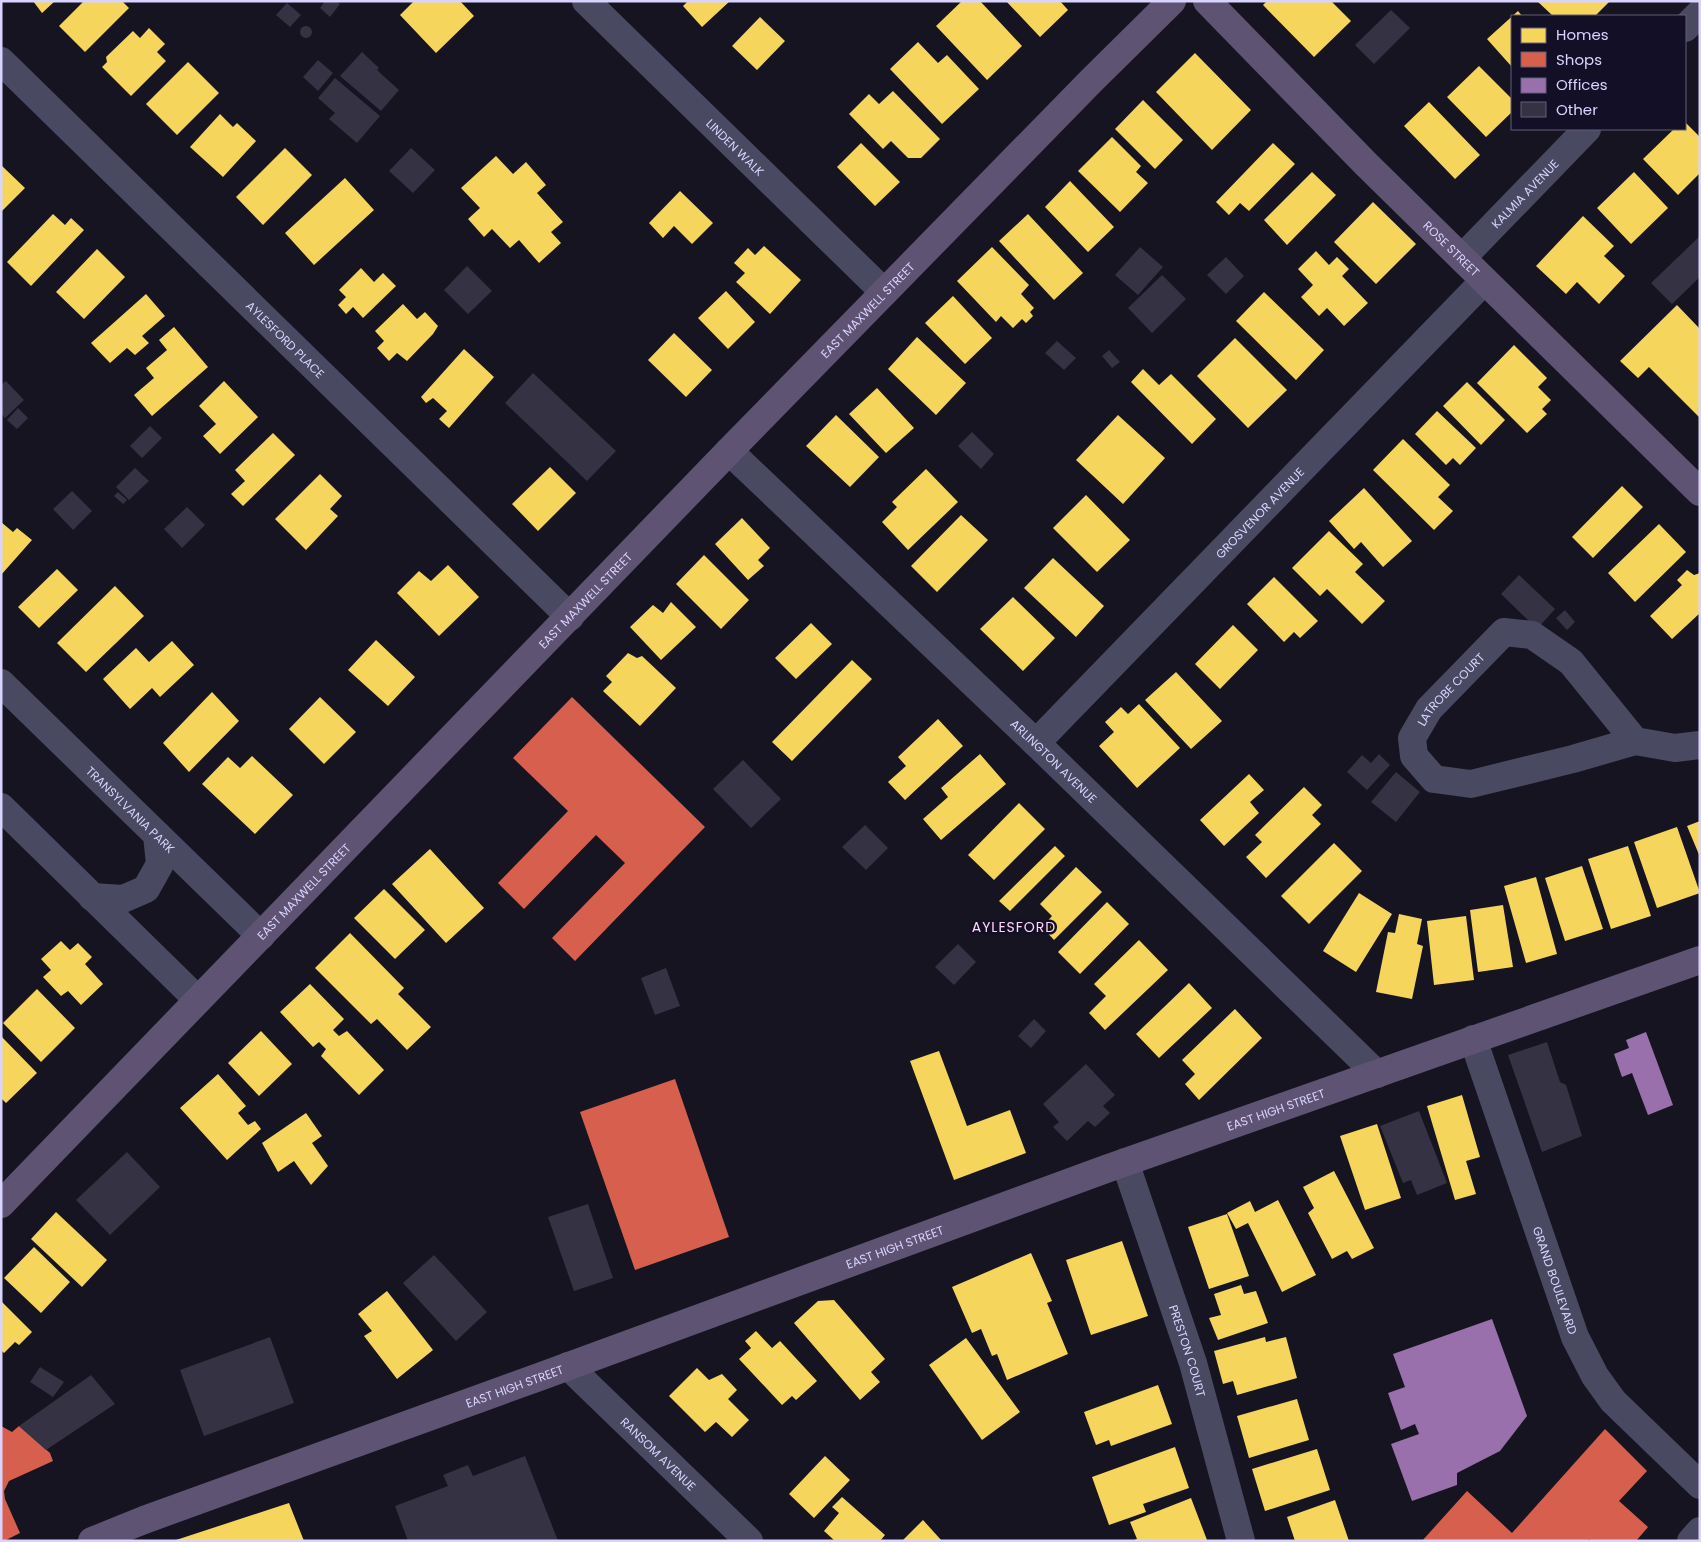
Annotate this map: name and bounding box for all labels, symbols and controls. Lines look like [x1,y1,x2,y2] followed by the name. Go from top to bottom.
[1511,15,1686,130] legend
[1556,24,1609,45] text: Homes
[1556,49,1602,70] text: Shops
[1556,74,1608,95] text: Offices
[1556,99,1598,120] text: Other
[703,115,768,179] street label: LINDEN WALK
[1487,155,1562,232] street label: KALMIA AVENUE
[1420,217,1484,280] street label: ROSE STREET
[816,258,918,361] street label: EAST MAXWELL STREET
[243,297,329,381] street label: AYLESFORD PLACE
[1211,463,1308,562] street label: GROSVENOR AVENUE
[534,548,636,652] street label: EAST MAXWELL STREET
[1413,648,1488,729] street label: LATROBE COURT
[1007,715,1101,806] street label: ARLINGTON AVENUE
[82,762,179,856] street label: TRANSYLVANIA PARK
[253,839,354,943] street label: EAST MAXWELL STREET
[972,917,1056,937] district label: AYLESFORD
[1224,1084,1327,1134] street label: EAST HIGH STREET
[843,1221,946,1272] street label: EAST HIGH STREET
[1529,1224,1582,1337] street label: GRAND BOULEVARD
[1165,1302,1210,1399] street label: PRESTON COURT
[463,1360,566,1411] street label: EAST HIGH STREET
[617,1413,700,1494] street label: RANSOM AVENUE

